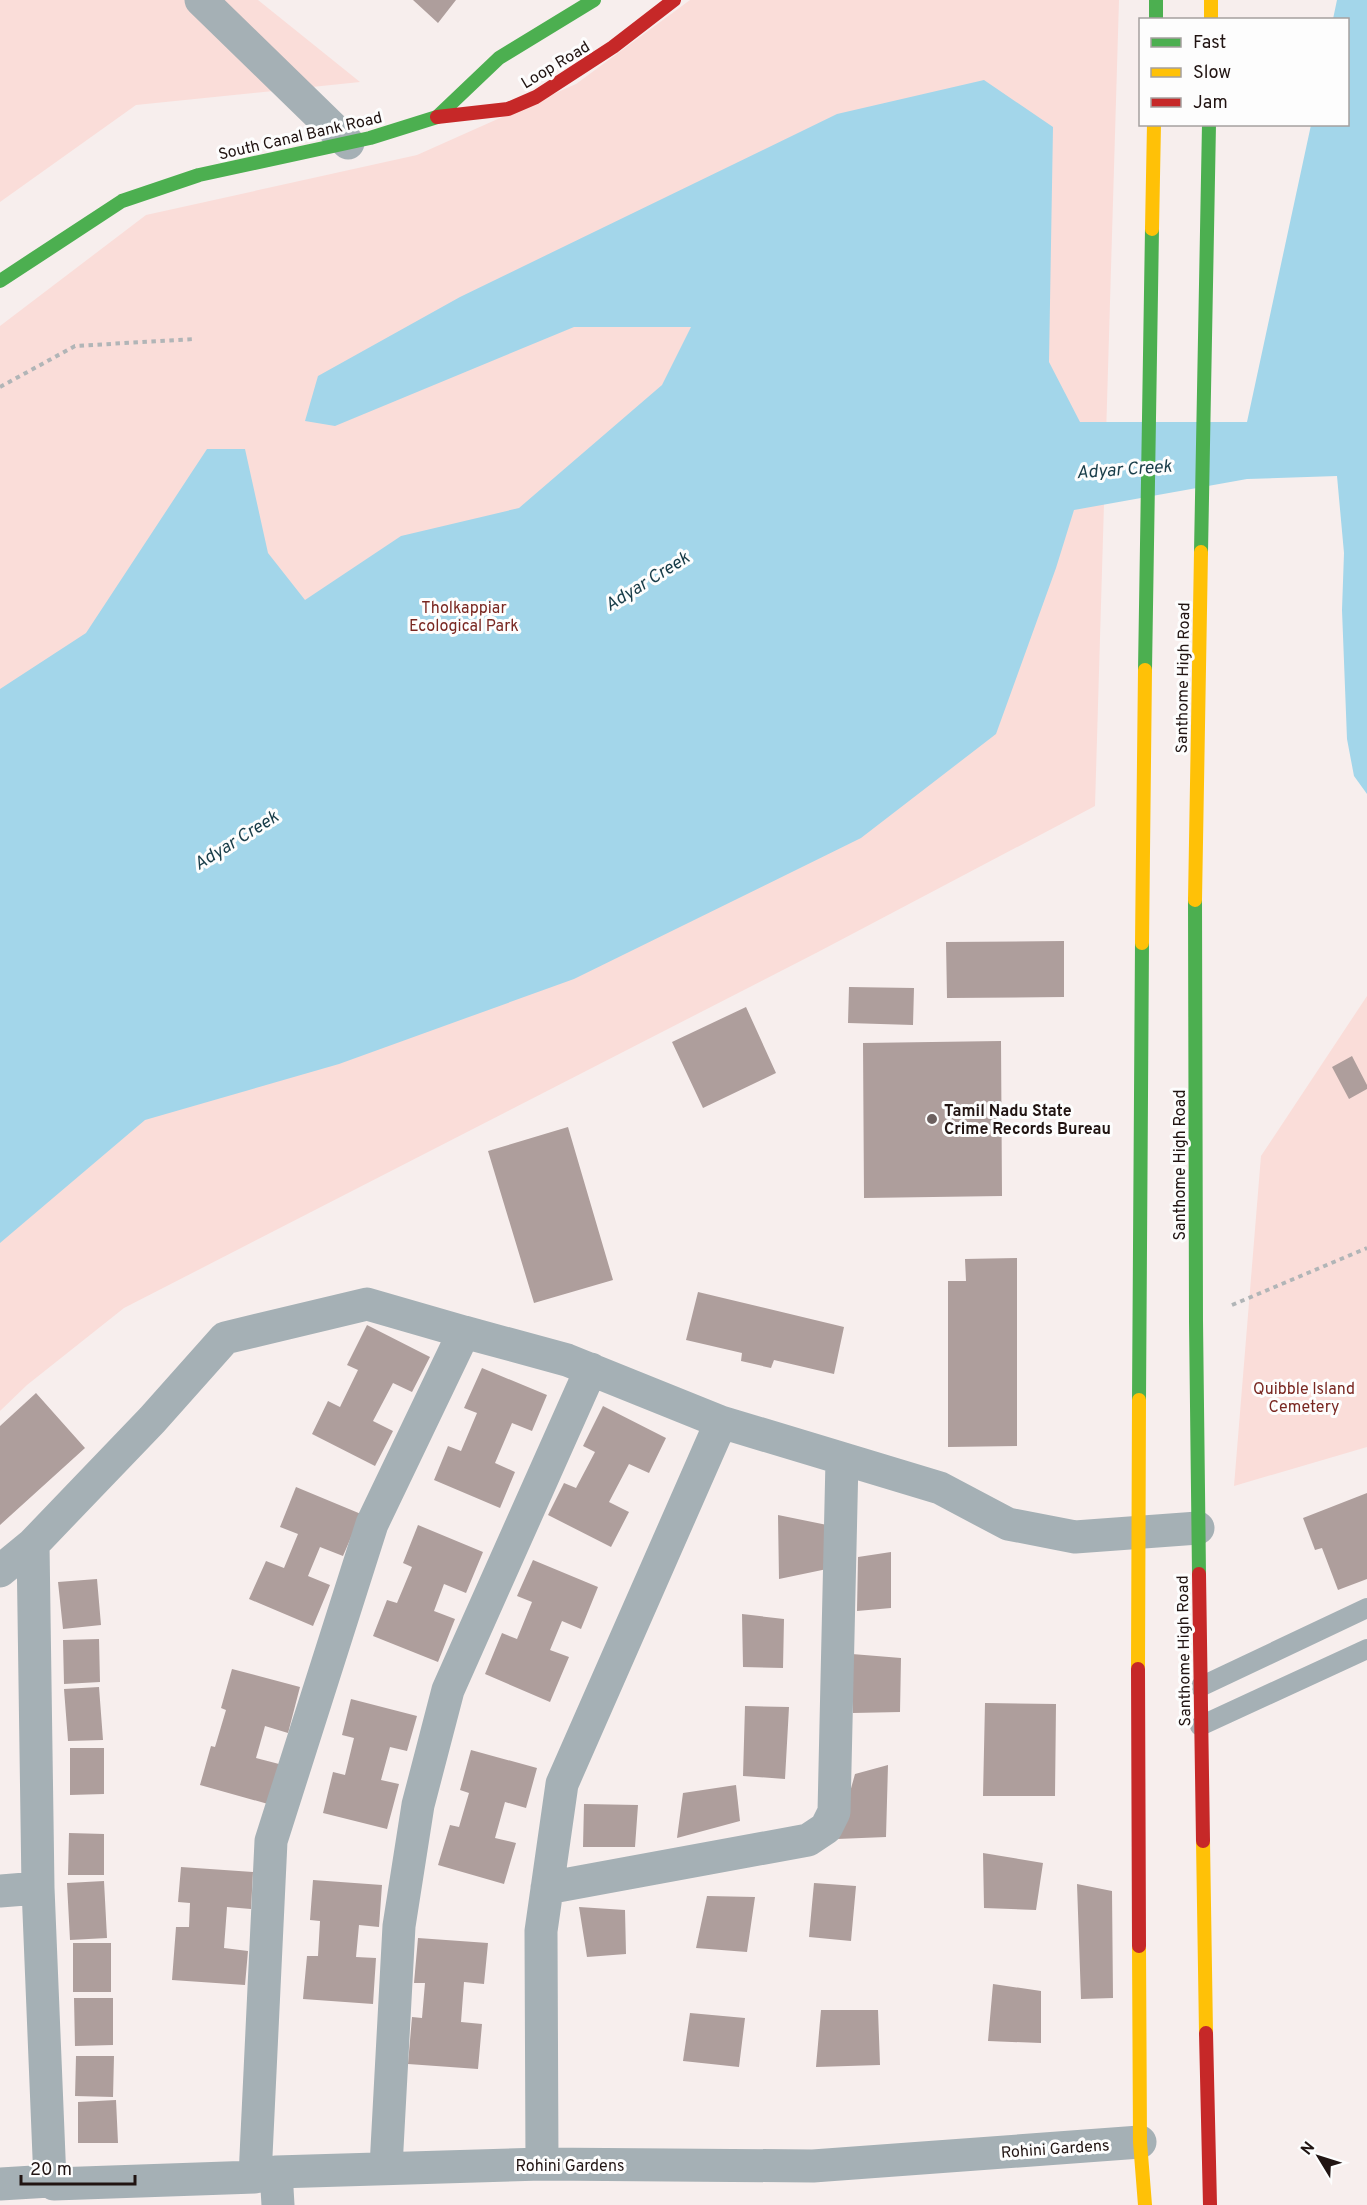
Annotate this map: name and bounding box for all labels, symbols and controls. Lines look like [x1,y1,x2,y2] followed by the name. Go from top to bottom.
[1139,18,1349,126] legend
[1193,32,1226,55] text: Fast
[518,37,594,94] street label: Loop Road
[1193,62,1231,85] text: Slow
[1193,92,1228,115] text: Jam
[216,108,384,166] street label: South Canal Bank Road
[1076,456,1174,485] water label: Adyar Creek
[601,547,695,617] water label: Adyar Creek
[409,599,519,637] park label: Tholkappiar Ecological Park
[1173,602,1195,754] street label: Santhome High Road
[190,806,284,876] water label: Adyar Creek
[1171,1089,1191,1241] street label: Santhome High Road
[944,1102,1111,1140] place label: Tamil Nadu State Crime Records Bureau
[925,1112,939,1126] marker: Tamil Nadu State Crime Records Bureau
[1253,1380,1355,1418] park label: Quibble Island Cemetery
[1174,1575,1196,1727] street label: Santhome High Road
[1289,2127,1349,2187] north arrow
[1000,2136,1110,2164] street label: Rohini Gardens
[1297,2138,1320,2160] text: N
[21,2148,135,2186] scale bar
[516,2157,624,2177] street label: Rohini Gardens
[30,2159,72,2182] text: 20 m

